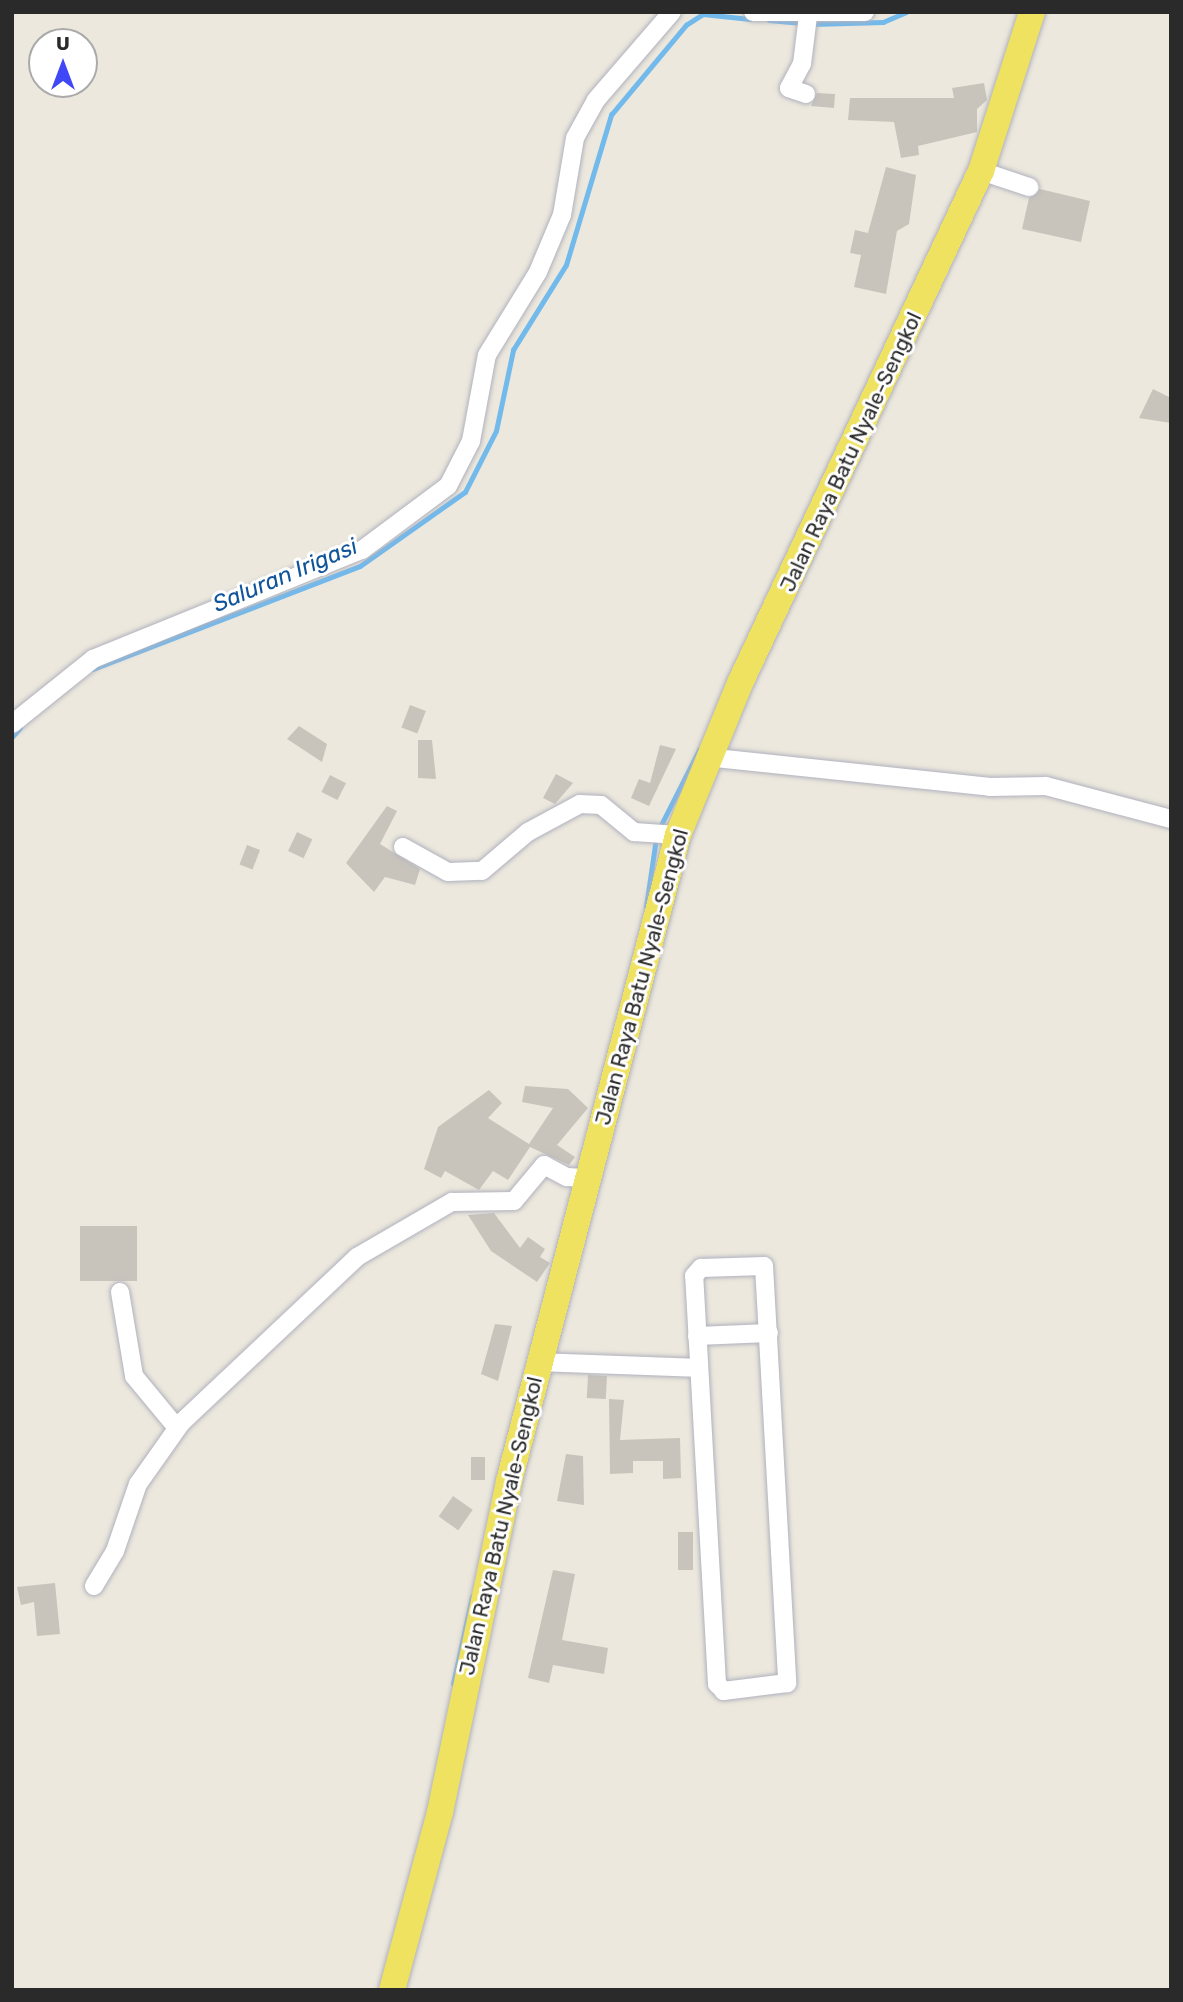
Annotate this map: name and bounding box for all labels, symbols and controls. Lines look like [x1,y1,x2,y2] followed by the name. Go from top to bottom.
[28,28,98,98] north arrow
[56,32,70,55] text: U
[775,308,927,596] street label: Jalan Raya Batu Nyale-Sengkol
[209,532,361,618] water label: Saluran Irigasi
[590,826,694,1128] street label: Jalan Raya Batu Nyale-Sengkol
[454,1374,548,1678] street label: Jalan Raya Batu Nyale-Sengkol

